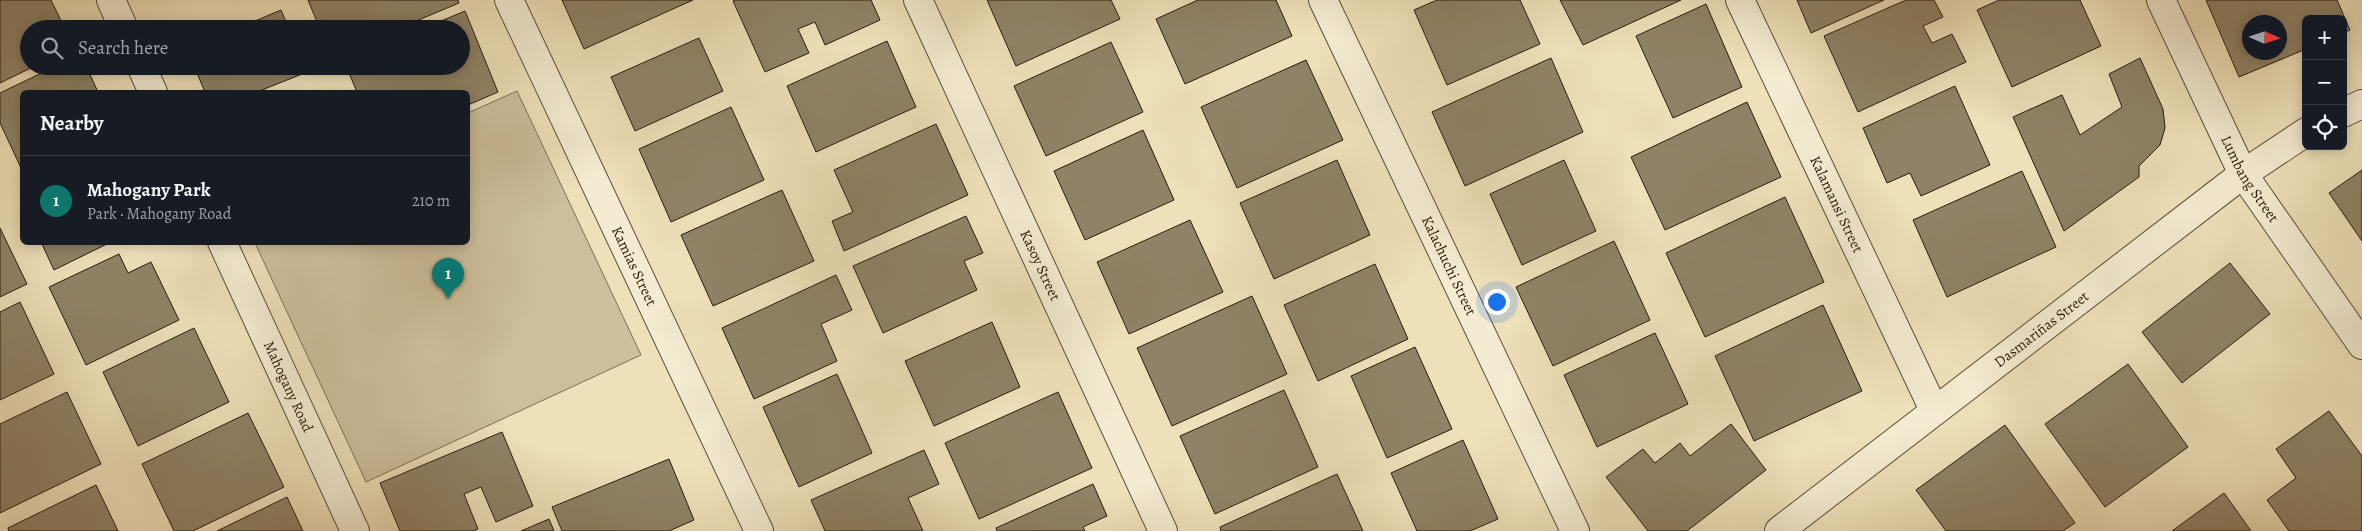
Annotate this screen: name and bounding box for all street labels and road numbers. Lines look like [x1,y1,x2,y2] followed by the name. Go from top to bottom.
[2216,132,2284,226] street label: Lumbang Street
[1805,153,1868,256] street label: Kalamansi Street
[1417,213,1481,319] street label: Kalachuchi Street
[607,223,662,309] street label: Kamias Street
[1015,226,1065,304] street label: Kasoy Street
[1990,286,2093,372] street label: Dasmariñas Street
[259,338,318,436] street label: Mahogany Road

